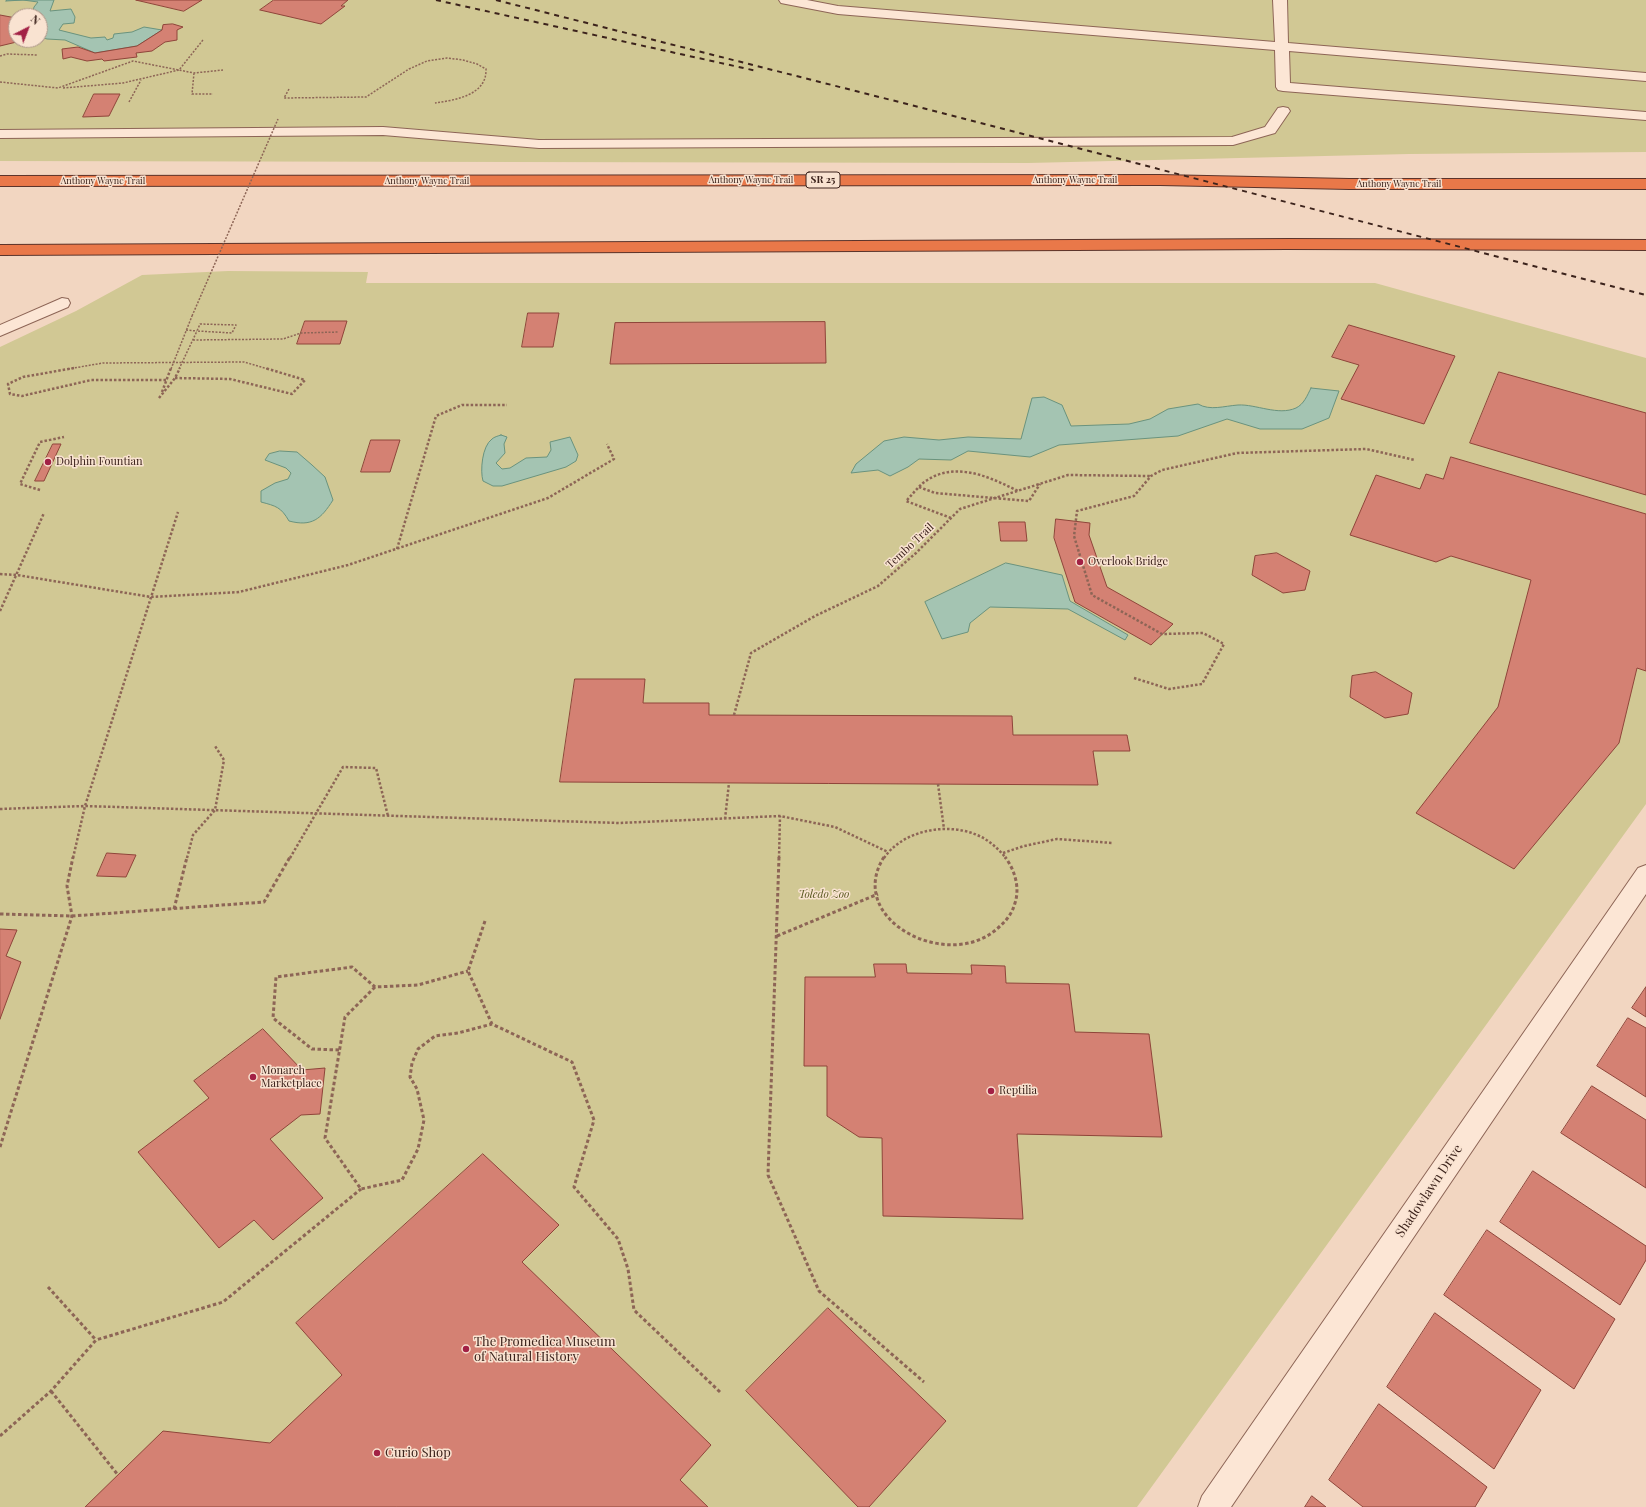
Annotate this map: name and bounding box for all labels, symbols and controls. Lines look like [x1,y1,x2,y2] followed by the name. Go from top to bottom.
[8,8,48,48] north arrow
[28,11,44,28] text: N
[806,172,840,188] road number: SR 25
[709,175,793,185] street label: Anthony Wayne Trail
[1033,175,1117,185] street label: Anthony Wayne Trail
[61,176,145,186] street label: Anthony Wayne Trail
[385,176,469,186] street label: Anthony Wayne Trail
[1357,179,1441,189] street label: Anthony Wayne Trail
[56,455,143,469] place label: Dolphin Fountian
[43,457,53,467] marker: Dolphin Fountian
[883,521,937,571] street label: Tembo Trail
[1088,555,1168,569] place label: Overlook Bridge
[1075,557,1085,567] marker: Overlook Bridge
[799,888,849,902] park label: Toledo Zoo
[261,1064,322,1090] place label: Monarch Marketplace
[248,1072,258,1082] marker: Monarch Marketplace
[999,1084,1037,1098] place label: Reptilia
[986,1086,996,1096] marker: Reptilia
[1392,1142,1466,1240] street label: Shadowlawn Drive
[474,1334,615,1365] place label: The Promedica Museum of Natural History
[461,1344,471,1354] marker: The Promedica Museum of Natural History
[385,1445,451,1461] place label: Curio Shop
[372,1448,382,1458] marker: Curio Shop

